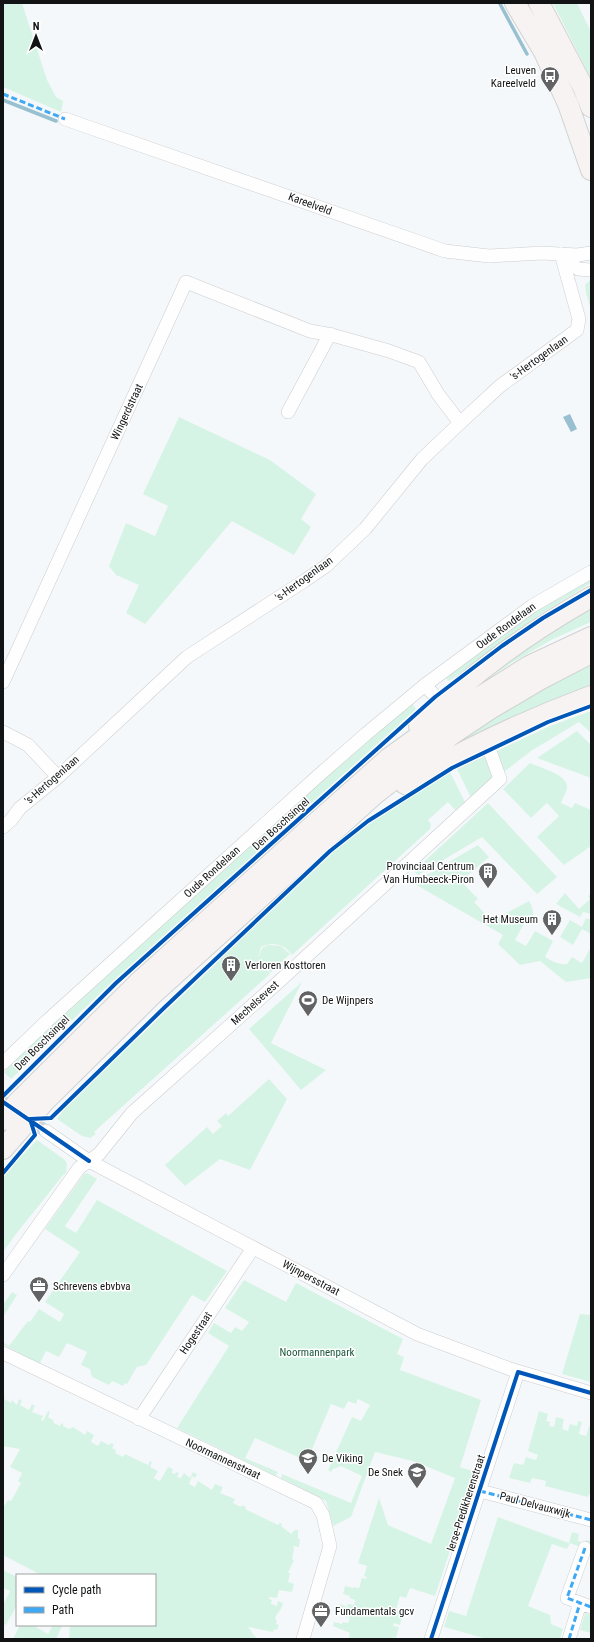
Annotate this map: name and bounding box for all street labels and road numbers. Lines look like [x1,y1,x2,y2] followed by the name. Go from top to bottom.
[287,190,333,218] street label: Kareelveld
[508,333,570,383] street label: 's-Hertogenlaan
[108,382,146,442] street label: Wingerdstraat
[273,554,335,604] street label: 's-Hertogenlaan
[474,600,538,652] street label: Oude Rondelaan
[22,753,82,807] street label: 's-Hertogenlaan
[250,795,312,853] street label: Den Boschsingel
[181,843,243,901] street label: Oude Rondelaan
[228,978,282,1028] street label: Mechelsevest
[12,1013,72,1073] street label: Den Boschsingel
[280,1258,342,1298] street label: Wijnpersstraat
[177,1309,215,1357] street label: Hogestraat
[183,1436,263,1482] street label: Noormannenstraat
[444,1453,488,1553] street label: Ierse-Predikherenstraat
[498,1489,572,1521] street label: Paul Delvauxwijk

